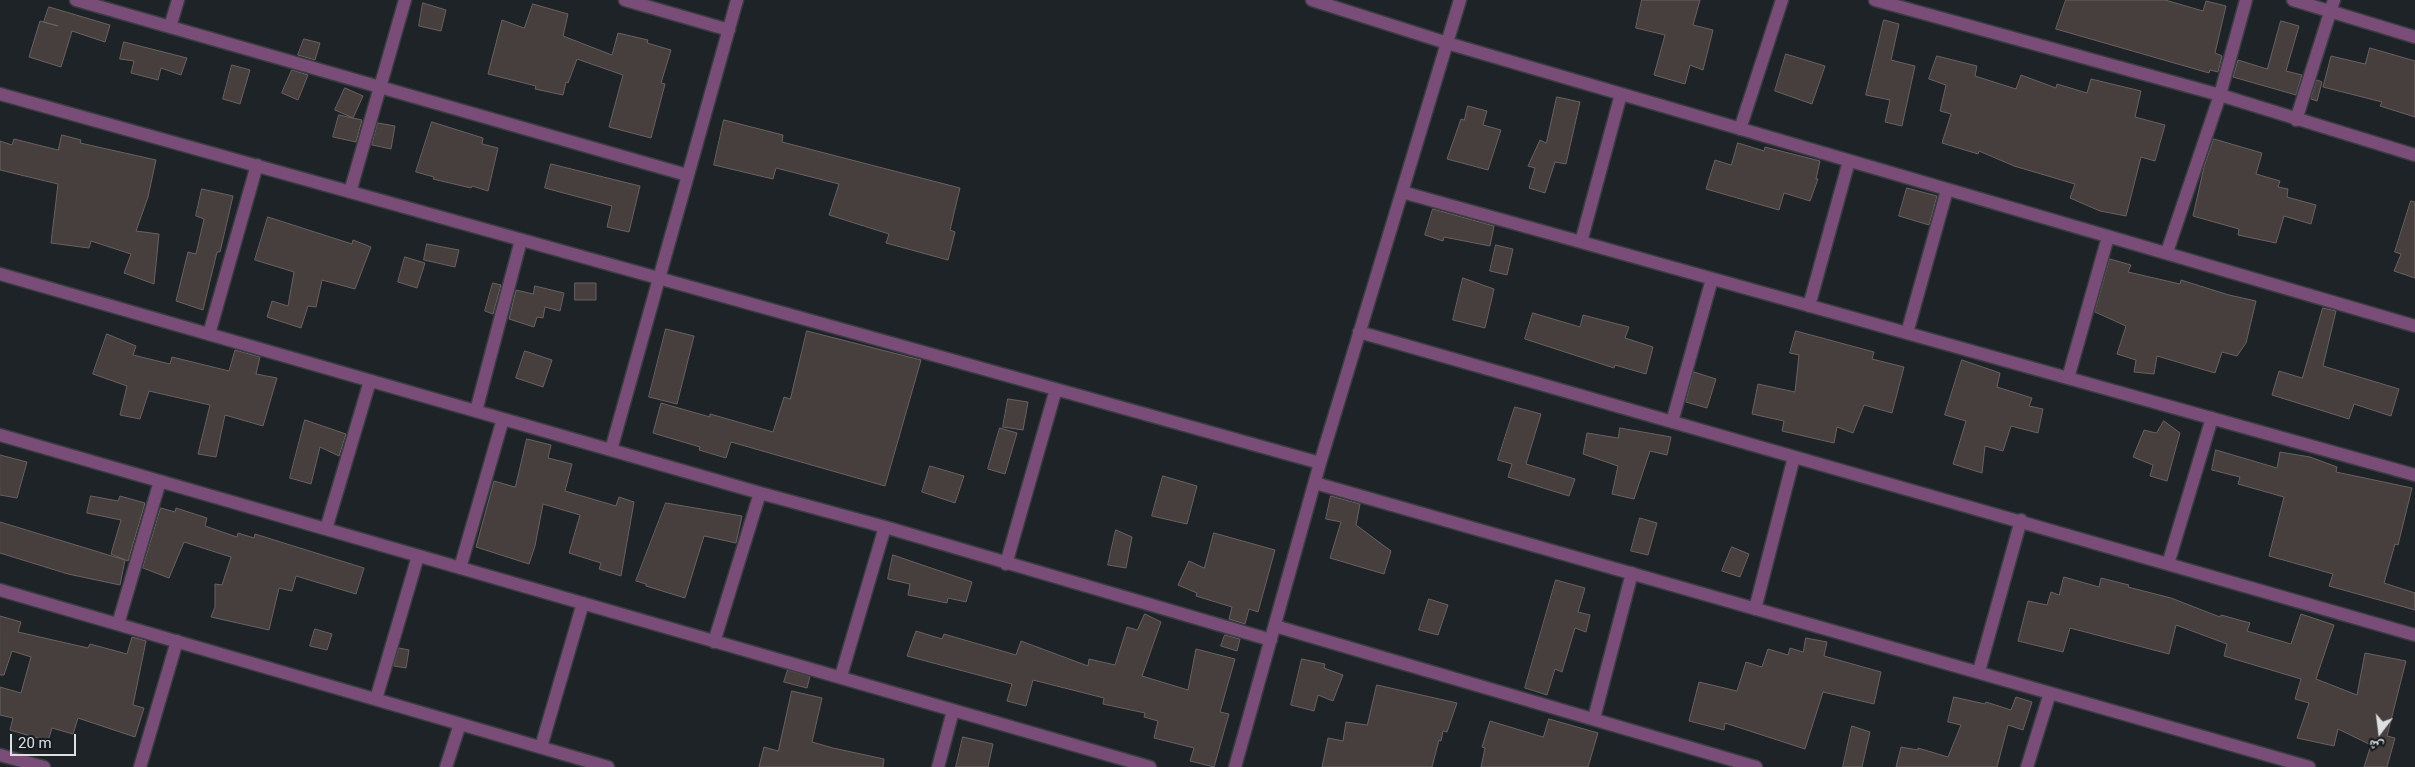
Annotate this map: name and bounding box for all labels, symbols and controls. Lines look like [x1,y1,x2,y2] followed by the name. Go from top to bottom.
[2355,707,2405,757] north arrow
[12,724,79,756] scale bar
[18,734,52,752] text: 20 m
[2367,737,2385,756] text: ش

